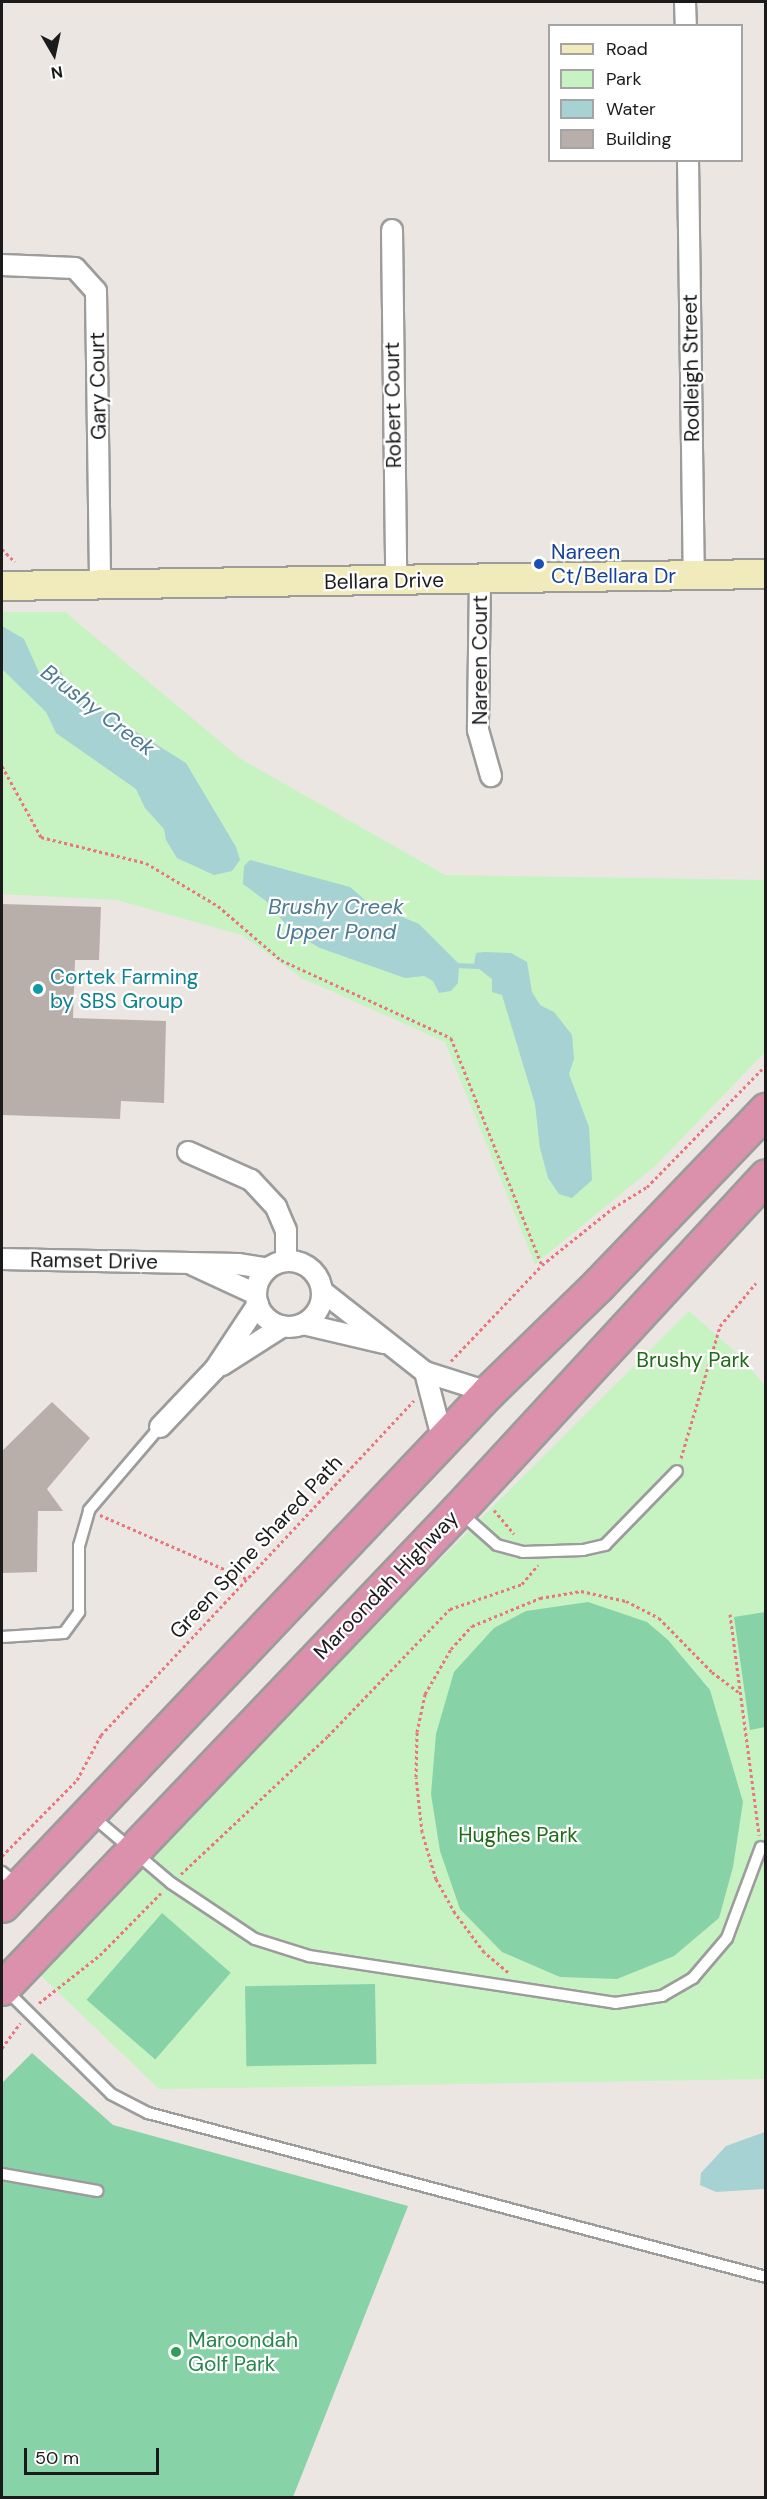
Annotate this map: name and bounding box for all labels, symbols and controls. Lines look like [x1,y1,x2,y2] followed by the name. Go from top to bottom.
[24,24,84,84] north arrow
[548,24,743,162] legend
[606,37,648,61] text: Road
[49,61,64,84] text: N
[606,67,642,91] text: Park
[606,97,656,121] text: Water
[606,127,671,151] text: Building
[677,294,705,442] street label: Rodleigh Street
[84,332,112,440] street label: Gary Court
[379,342,407,468] street label: Robert Court
[551,539,676,589] place label: Nareen Ct/Bellara Dr
[532,557,546,571] marker: Nareen Ct/Bellara Dr
[324,567,444,595] street label: Bellara Drive
[467,595,493,725] street label: Nareen Court
[36,659,160,761] water label: Brushy Creek
[268,893,404,944] water label: Brushy Creek Upper Pond
[50,964,199,1014] place label: Cortek Farming by SBS Group
[31,982,45,996] marker: Cortek Farming by SBS Group
[30,1247,158,1275] street label: Ramset Drive
[636,1347,750,1373] park label: Brushy Park
[164,1450,348,1644] street label: Green Spine Shared Path
[308,1505,464,1665] street label: Maroondah Highway
[458,1822,578,1848] park label: Hughes Park
[188,2327,298,2377] place label: Maroondah Golf Park
[169,2345,183,2359] marker: Maroondah Golf Park
[27,2436,162,2474] scale bar
[35,2446,79,2470] text: 50 m

